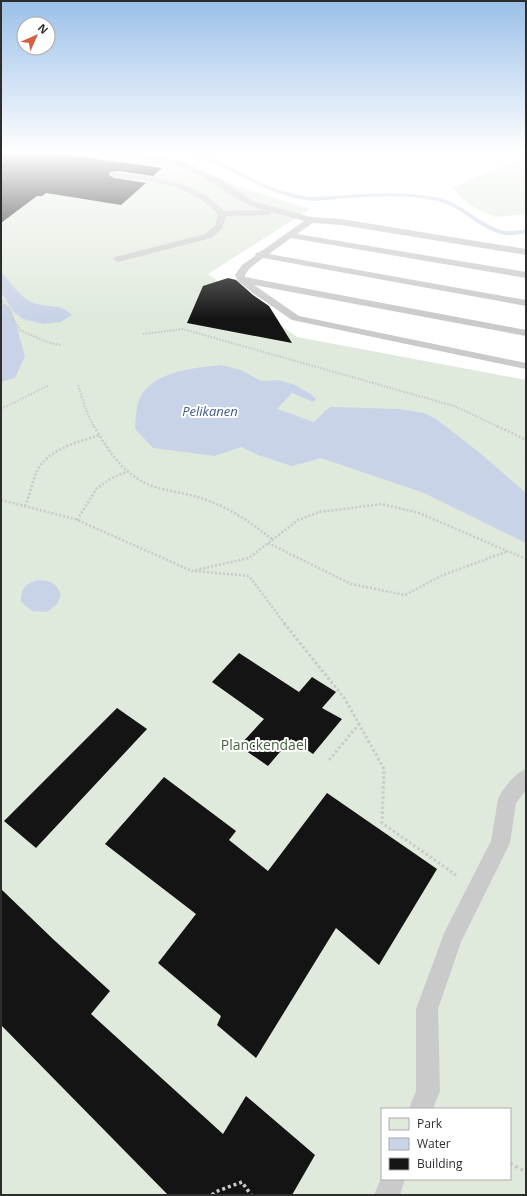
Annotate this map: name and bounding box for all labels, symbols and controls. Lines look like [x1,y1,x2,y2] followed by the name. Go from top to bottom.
[16,16,56,56] north arrow
[35,20,52,37] text: N
[182,402,238,420] water label: Pelikanen
[221,735,307,754] park label: Planckendael
[381,1108,511,1180] legend
[417,1115,443,1132] text: Park
[417,1135,451,1152] text: Water
[417,1155,463,1172] text: Building

